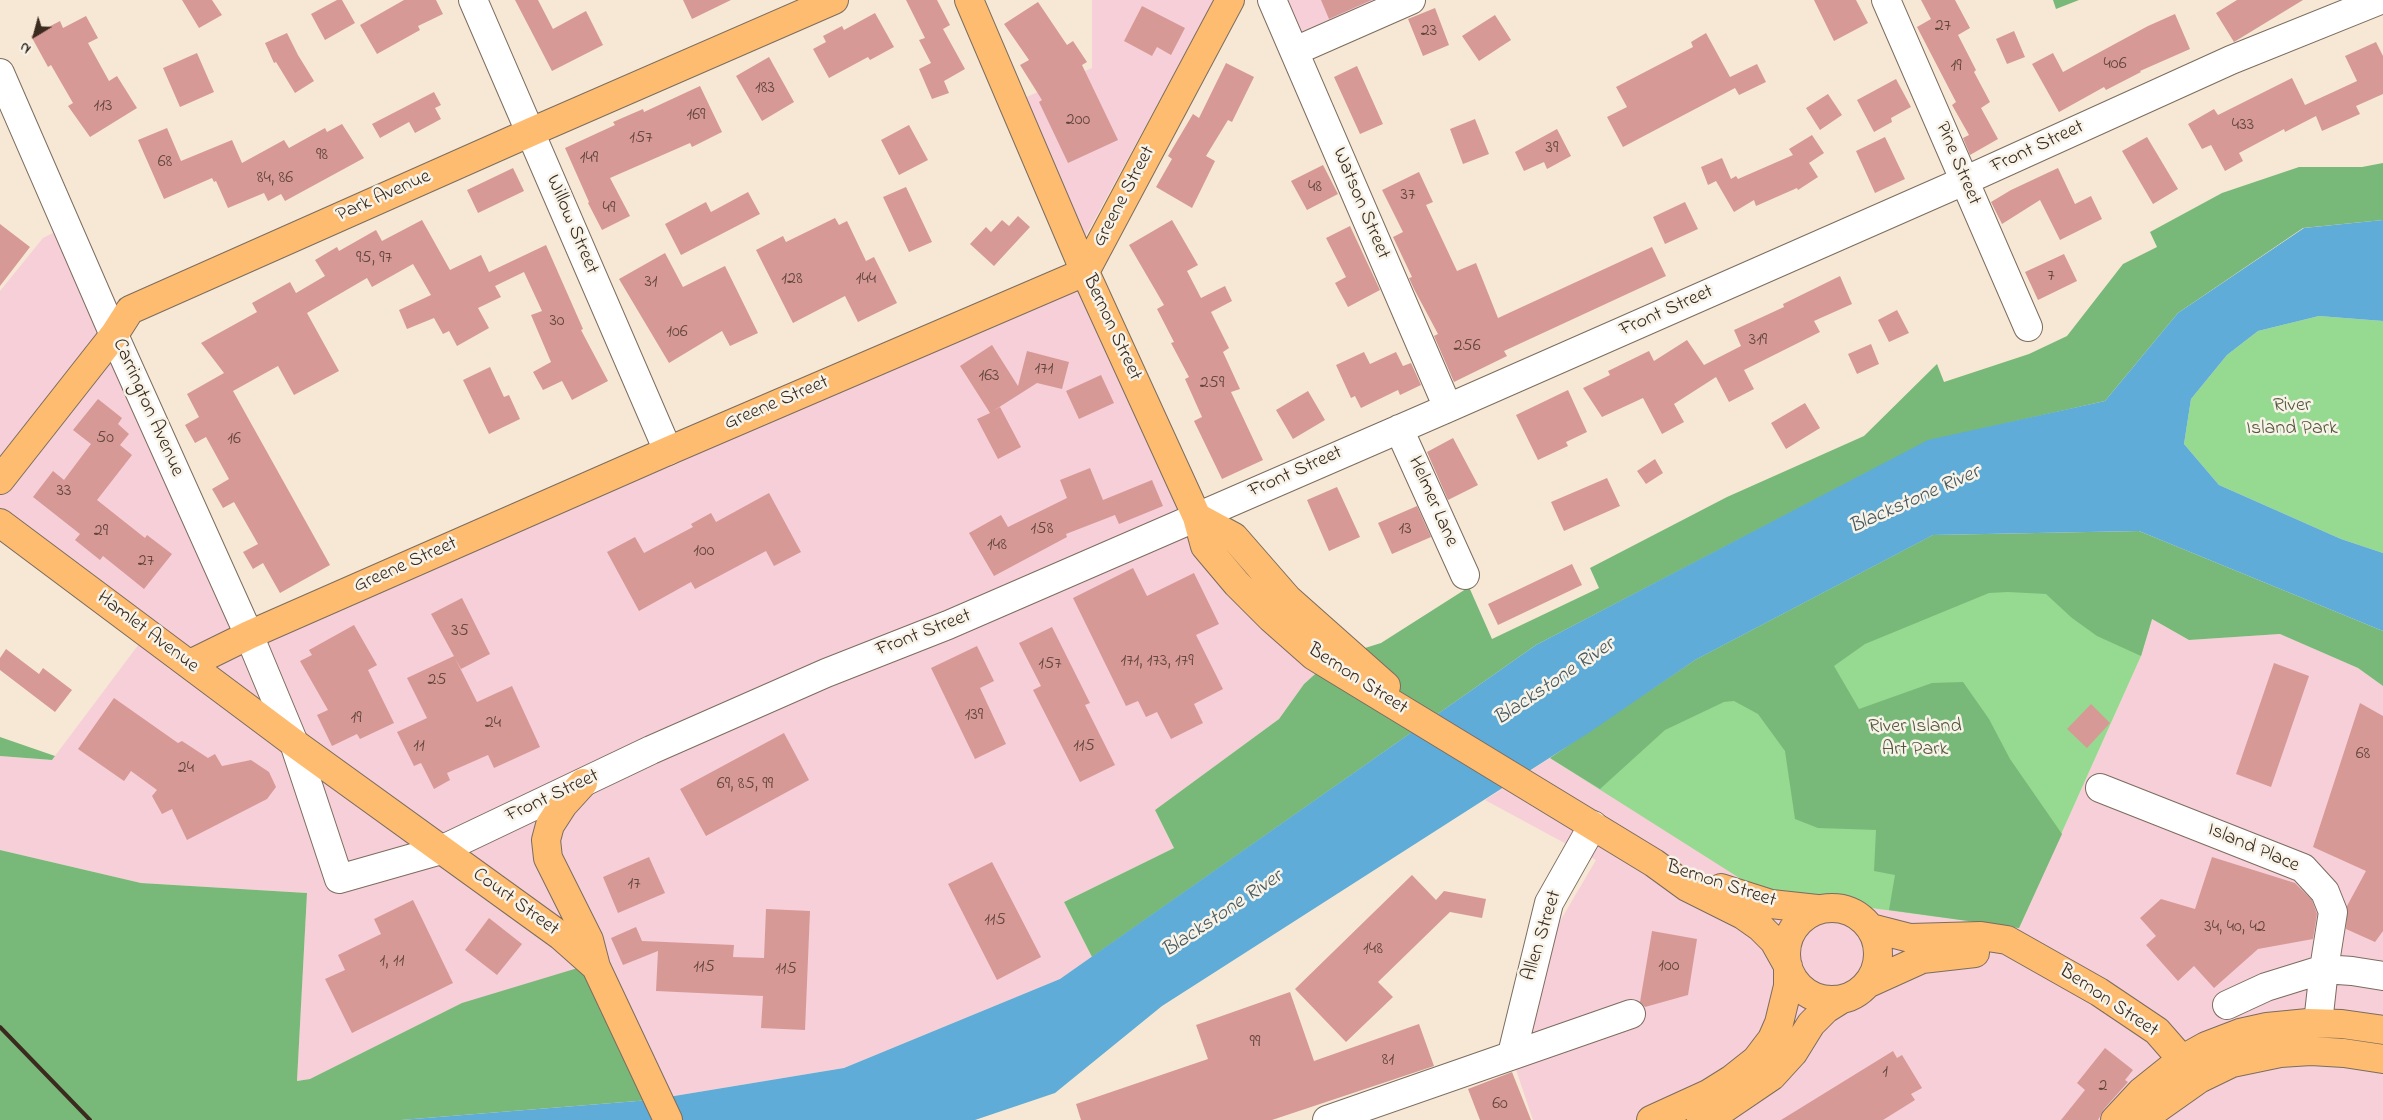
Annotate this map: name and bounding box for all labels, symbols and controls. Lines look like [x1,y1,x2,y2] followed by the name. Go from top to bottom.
[10,10,60,60] north arrow
[1935,16,1951,38] house number: 27
[1421,21,1437,43] house number: 23
[16,36,36,59] text: N
[2103,54,2127,76] house number: 406
[1950,56,1962,78] house number: 19
[755,78,775,100] house number: 183
[94,96,112,118] house number: 113
[686,105,706,127] house number: 169
[1066,110,1090,132] house number: 200
[2232,115,2254,137] house number: 433
[1988,116,2088,180] street label: Front Street
[1929,119,1985,209] street label: Pine Street
[629,128,653,150] house number: 157
[1546,138,1558,160] house number: 39
[1088,142,1162,252] street label: Greene Street
[316,145,328,167] house number: 98
[1326,145,1394,263] street label: Watson Street
[580,148,598,170] house number: 149
[158,152,172,174] house number: 68
[333,166,435,228] street label: Park Avenue
[257,168,293,190] house number: 84, 86
[539,172,603,278] street label: Willow Street
[1308,177,1322,199] house number: 48
[1401,185,1415,207] house number: 37
[603,198,615,220] house number: 49
[356,248,392,270] house number: 95, 97
[2047,266,2055,288] house number: 7
[781,269,803,291] house number: 128
[856,269,876,291] house number: 144
[1076,271,1146,385] street label: Bernon Street
[644,272,658,294] house number: 31
[1616,281,1718,343] street label: Front Street
[549,311,565,333] house number: 30
[666,322,688,344] house number: 106
[1749,330,1767,352] house number: 319
[106,335,188,481] street label: Carrington Avenue
[1453,336,1481,358] house number: 256
[1035,359,1053,381] house number: 171
[978,366,1000,388] house number: 163
[721,371,833,437] street label: Greene Street
[1200,373,1224,395] house number: 259
[2246,395,2338,442] park label: River Island Park
[96,428,114,450] house number: 50
[227,429,241,451] house number: 16
[1245,442,1347,504] street label: Front Street
[1401,453,1463,551] street label: Helmer Lane
[1846,461,1984,541] water label: Blackstone River
[57,481,71,503] house number: 33
[1031,519,1053,541] house number: 158
[1398,519,1412,541] house number: 13
[94,521,108,543] house number: 29
[350,532,462,600] street label: Greene Street
[987,535,1007,557] house number: 148
[693,541,715,563] house number: 100
[138,551,154,573] house number: 27
[91,587,203,679] street label: Hamlet Avenue
[873,605,975,663] street label: Front Street
[451,621,469,643] house number: 35
[1490,633,1620,733] water label: Blackstone River
[1303,639,1411,721] street label: Bernon Street
[1120,651,1194,673] house number: 171, 173, 179
[1038,654,1062,676] house number: 157
[427,670,447,692] house number: 25
[965,705,983,727] house number: 139
[350,708,362,730] house number: 19
[485,713,501,735] house number: 24
[1868,716,1962,763] park label: River Island Art Park
[413,736,425,758] house number: 11
[1073,736,1095,758] house number: 115
[2356,744,2370,766] house number: 68
[178,758,194,780] house number: 24
[503,765,603,829] street label: Front Street
[717,774,773,796] house number: 69, 85, 99
[2203,819,2303,879] street label: Island Place
[1663,856,1779,914] street label: Bernon Street
[467,864,563,942] street label: Court Street
[1158,865,1288,965] water label: Blackstone River
[627,874,641,896] house number: 17
[1518,888,1568,984] street label: Allen Street
[984,910,1006,932] house number: 115
[2204,917,2266,939] house number: 34, 40, 42
[1363,939,1383,961] house number: 148
[380,951,404,973] house number: 1, 11
[1658,956,1680,978] house number: 100
[693,957,715,979] house number: 115
[775,959,797,981] house number: 115
[2054,960,2162,1044] street label: Bernon Street
[1250,1032,1260,1054] house number: 99
[1382,1050,1394,1072] house number: 81
[1882,1062,1888,1084] house number: 1
[2099,1076,2107,1098] house number: 2
[1492,1094,1508,1116] house number: 60

